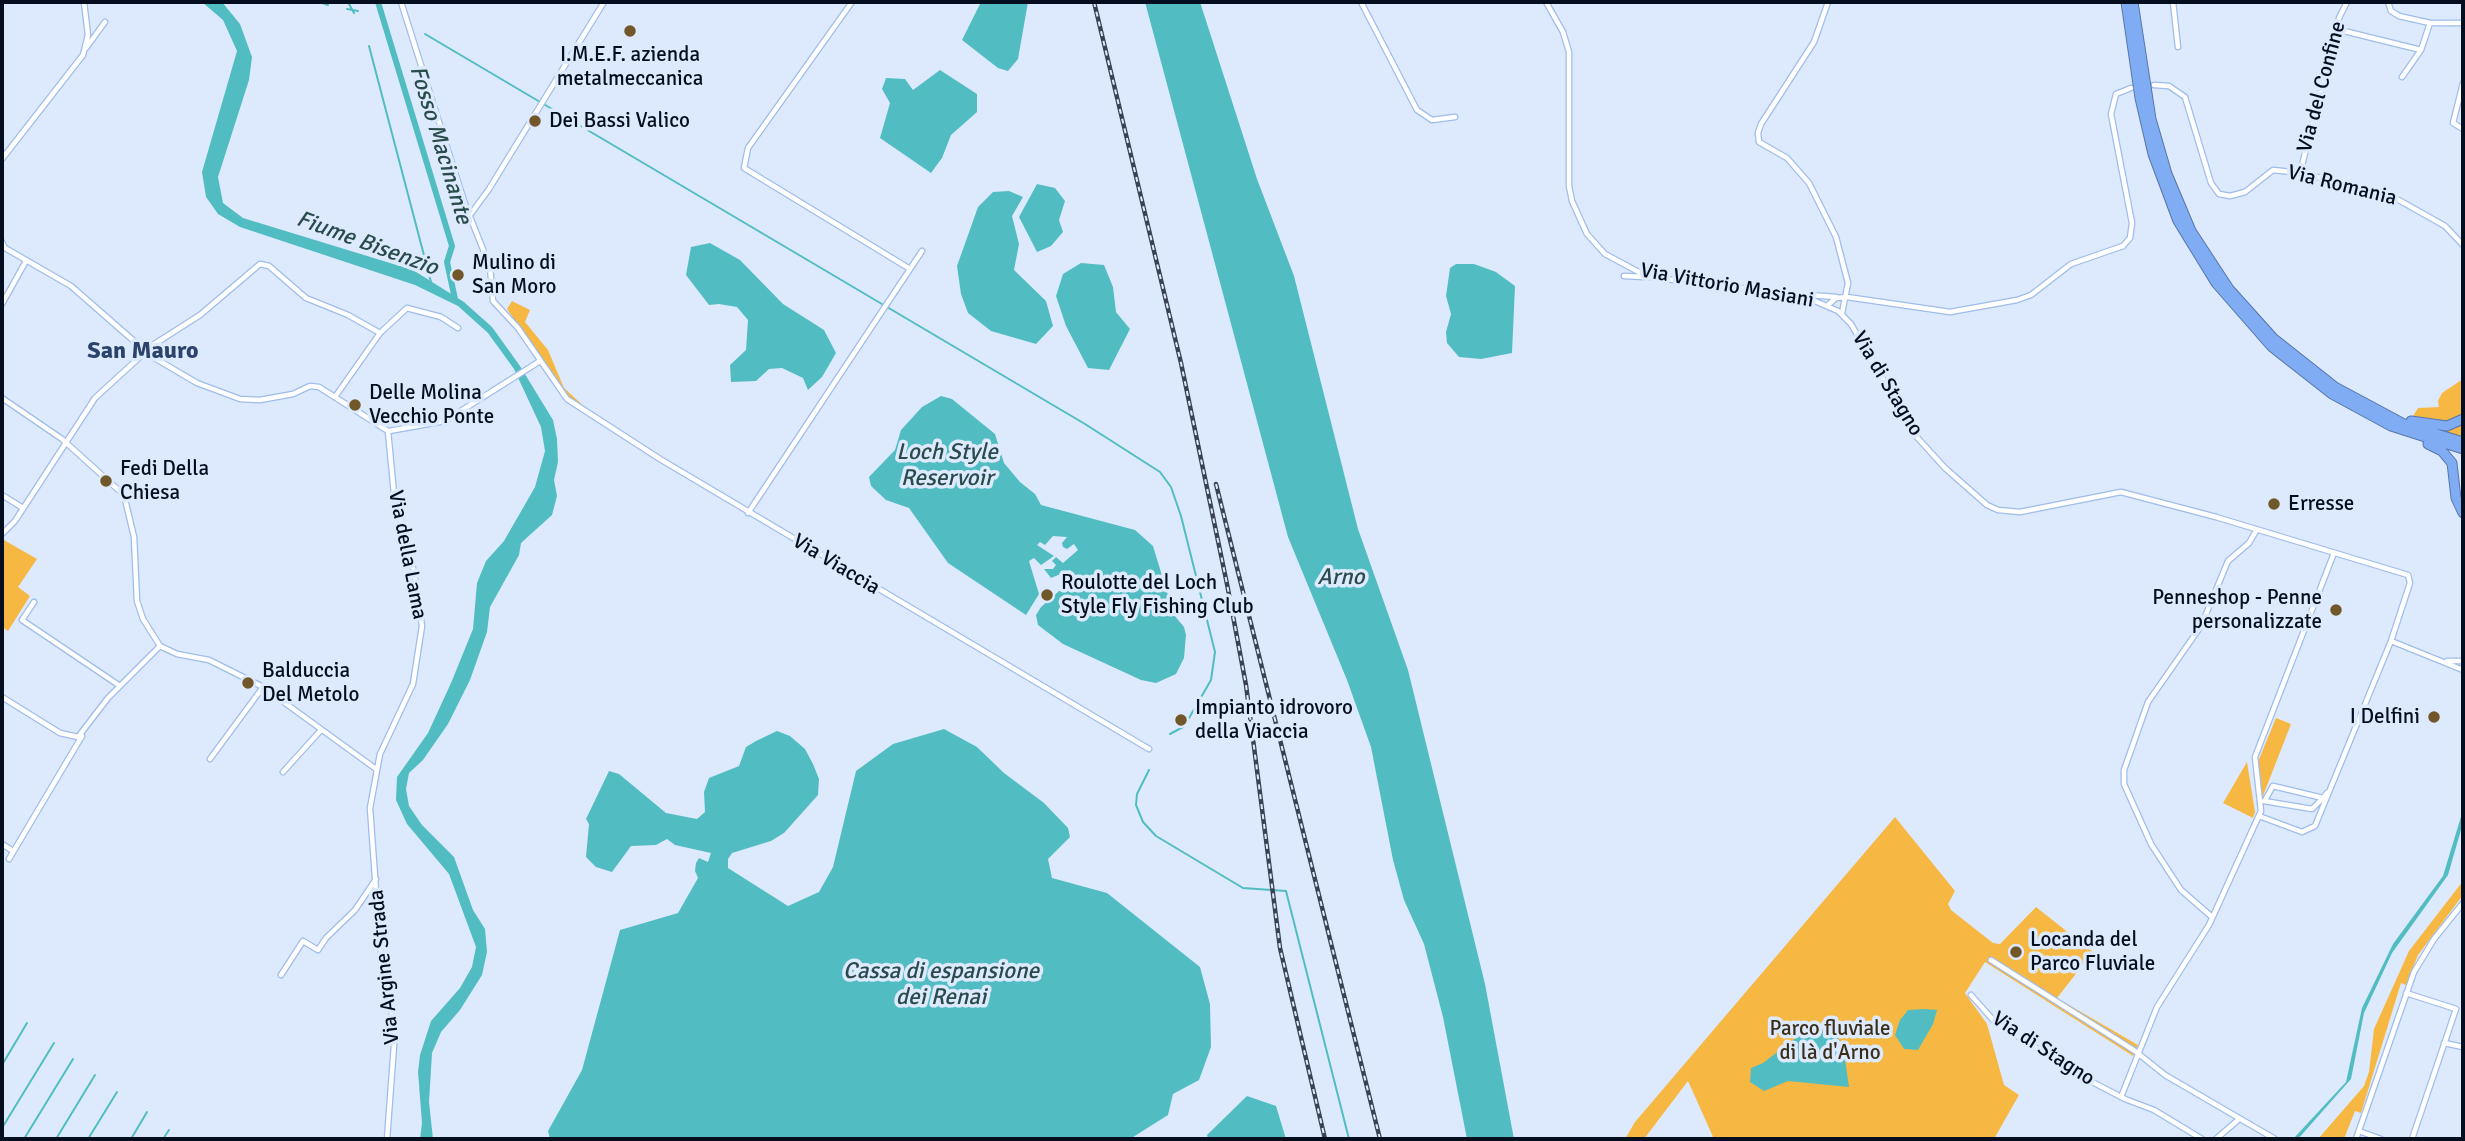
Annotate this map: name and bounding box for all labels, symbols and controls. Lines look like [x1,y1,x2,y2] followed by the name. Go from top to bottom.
[2292,19,2352,155] street label: Via del Confine
[622,23,638,39] marker: I.M.E.F. azienda metalmeccanica
[557,42,703,92] place label: I.M.E.F. azienda metalmeccanica
[403,63,477,227] water label: Fosso Macinante
[549,108,690,134] place label: Dei Bassi Valico
[527,113,543,129] marker: Dei Bassi Valico
[2285,160,2399,212] street label: Via Romania
[293,206,441,282] water label: Fiume Bisenzio
[472,250,557,300] place label: Mulino di San Moro
[1638,258,1816,314] street label: Via Vittorio Masiani
[450,267,466,283] marker: Mulino di San Moro
[1846,327,1928,441] street label: Via di Stagno
[87,338,199,366] district label: San Mauro
[369,380,494,430] place label: Delle Molina Vecchio Ponte
[347,397,363,413] marker: Delle Molina Vecchio Ponte
[896,439,998,493] water label: Loch Style Reservoir
[120,456,209,506] place label: Fedi Della Chiesa
[98,473,114,489] marker: Fedi Della Chiesa
[382,488,432,622] street label: Via della Lama
[2288,491,2354,517] place label: Erresse
[2266,496,2282,512] marker: Erresse
[788,529,884,601] street label: Via Viaccia
[1317,564,1365,592] water label: Arno
[1061,570,1254,620] place label: Roulotte del Loch Style Fly Fishing Club
[2152,585,2322,635] place label: Penneshop - Penne personalizzate
[1039,587,1055,603] marker: Roulotte del Loch Style Fly Fishing Club
[2328,602,2344,618] marker: Penneshop - Penne personalizzate
[262,658,359,708] place label: Balduccia Del Metolo
[240,675,256,691] marker: Balduccia Del Metolo
[1195,695,1353,745] place label: Impianto idrovoro della Viaccia
[2350,704,2420,730] place label: I Delfini
[2426,709,2442,725] marker: I Delfini
[1173,712,1189,728] marker: Impianto idrovoro della Viaccia
[364,888,406,1046] street label: Via Argine Strada
[2030,927,2155,977] place label: Locanda del Parco Fluviale
[2008,944,2024,960] marker: Locanda del Parco Fluviale
[843,958,1039,1012] water label: Cassa di espansione dei Renai
[1987,1006,2099,1092] street label: Via di Stagno
[1769,1016,1891,1066] park label: Parco fluviale di là d'Arno

